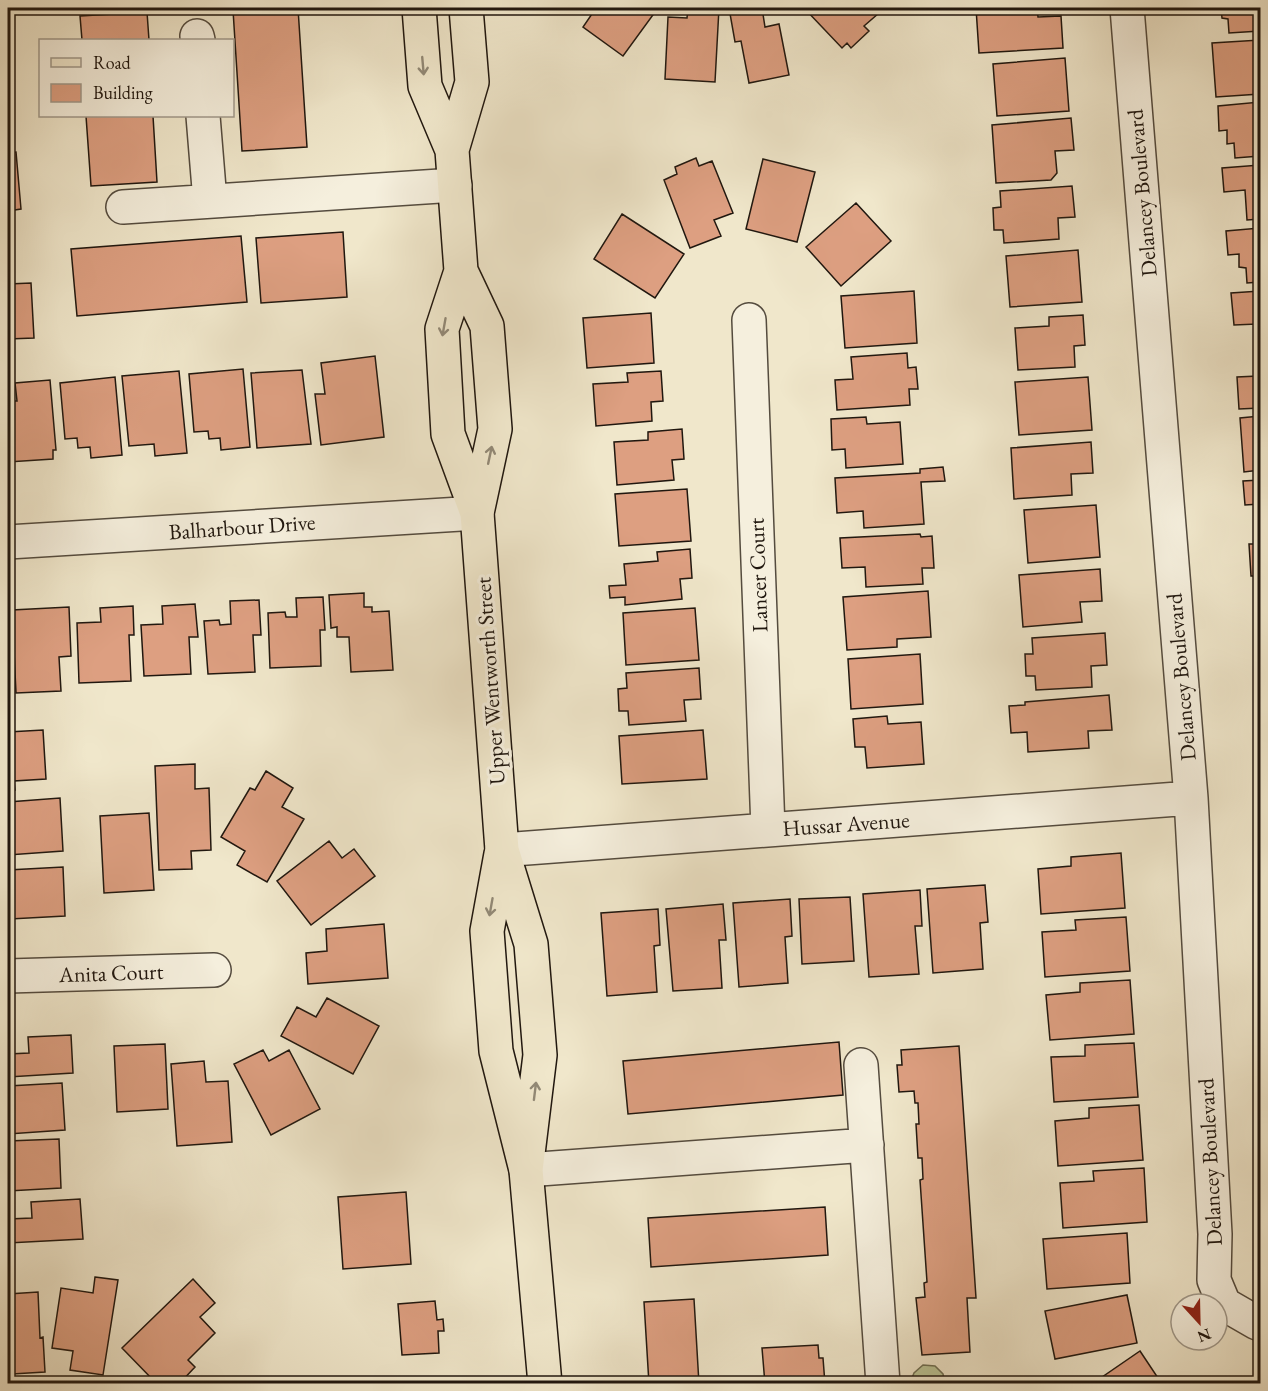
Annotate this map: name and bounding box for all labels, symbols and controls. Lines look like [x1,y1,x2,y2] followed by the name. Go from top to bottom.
[39,39,234,117] legend
[93,51,132,74] text: Road
[418,55,429,75] one-way arrow
[93,81,153,104] text: Building
[1120,107,1164,278] street label: Delancey Boulevard
[438,317,449,336] one-way arrow
[485,446,496,466] one-way arrow
[168,507,317,547] street label: Balharbour Drive
[742,517,774,633] street label: Lancer Court
[468,576,512,786] street label: Upper Wentworth Street
[1159,591,1203,762] street label: Delancey Boulevard
[781,805,911,843] street label: Hussar Avenue
[486,897,497,916] one-way arrow
[57,957,164,989] street label: Anita Court
[1191,1077,1229,1247] street label: Delancey Boulevard
[530,1081,541,1101] one-way arrow
[1169,1292,1229,1352] north arrow
[1194,1323,1214,1348] text: N

